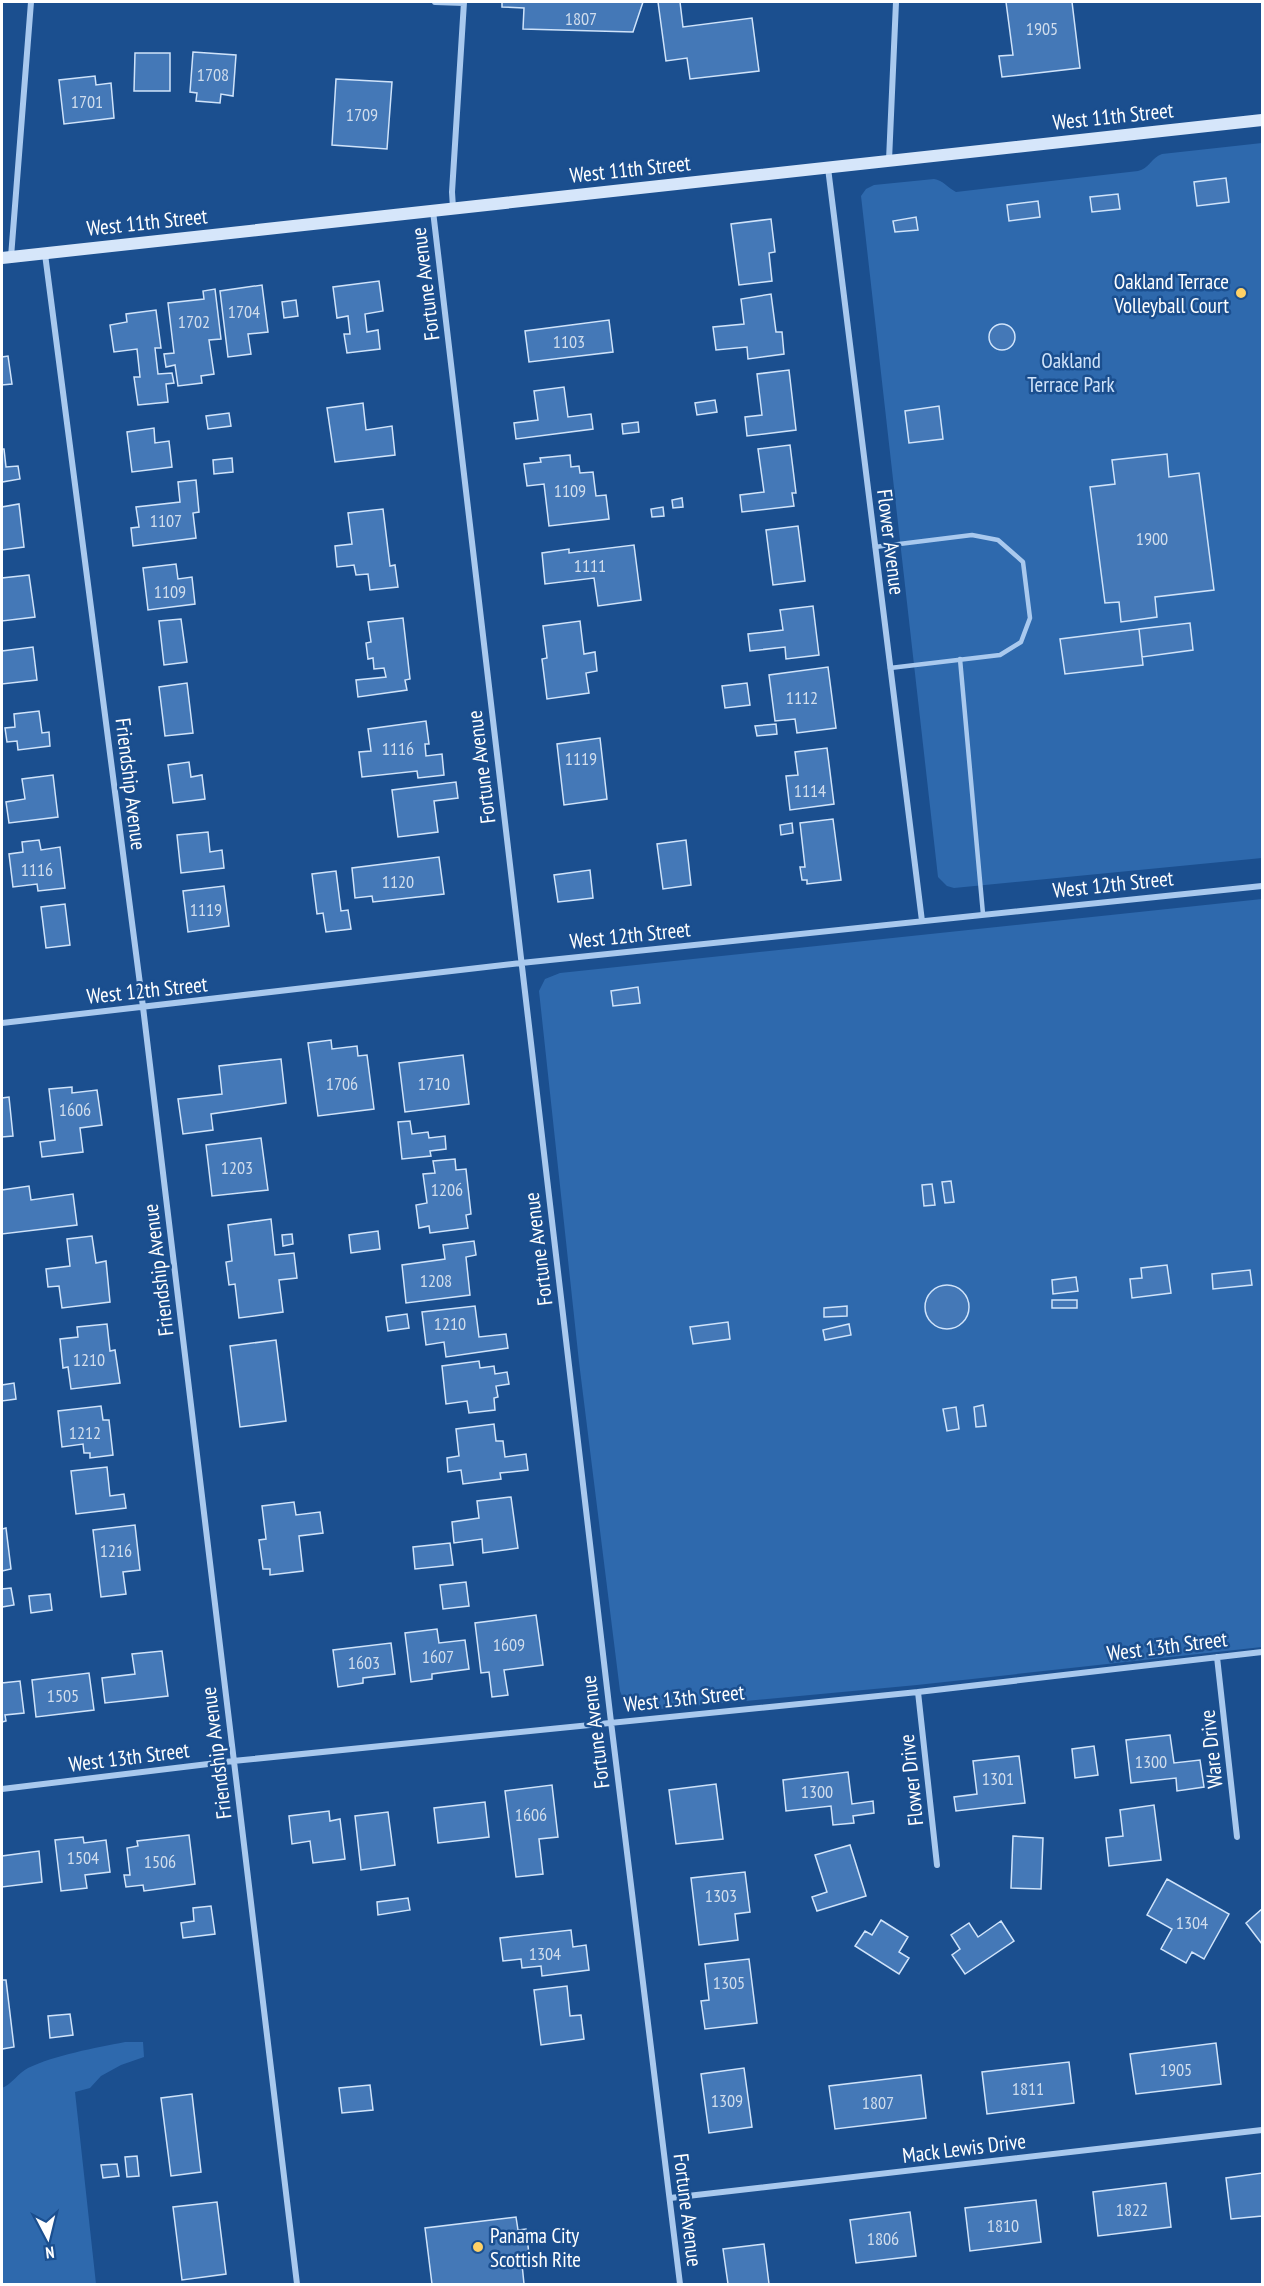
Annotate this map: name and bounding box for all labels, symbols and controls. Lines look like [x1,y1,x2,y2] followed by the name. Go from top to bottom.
[565,7,597,30] house number: 1807
[1026,17,1058,40] house number: 1905
[197,63,229,86] house number: 1708
[71,90,103,113] house number: 1701
[1051,96,1175,136] street label: West 11th Street
[346,103,378,126] house number: 1709
[568,149,692,189] street label: West 11th Street
[85,202,209,242] street label: West 11th Street
[405,226,445,342] street label: Fortune Avenue
[1113,268,1229,319] place label: Oakland Terrace Volleyball Court
[1234,286,1248,300] marker: Oakland Terrace Volleyball Court
[228,300,260,323] house number: 1704
[178,310,210,333] house number: 1702
[553,330,585,353] house number: 1103
[1027,347,1115,398] park label: Oakland Terrace Park
[554,479,586,502] house number: 1109
[871,488,911,596] street label: Flower Avenue
[150,509,182,532] house number: 1107
[1136,527,1168,550] house number: 1900
[574,554,606,577] house number: 1111
[154,580,186,603] house number: 1109
[786,686,818,709] house number: 1112
[461,709,501,825] street label: Fortune Avenue
[109,716,153,852] street label: Friendship Avenue
[382,737,414,760] house number: 1116
[565,747,597,770] house number: 1119
[794,779,826,802] house number: 1114
[21,858,53,881] house number: 1116
[1051,864,1175,904] street label: West 12th Street
[382,870,414,893] house number: 1120
[190,898,222,921] house number: 1119
[568,915,692,955] street label: West 12th Street
[85,970,209,1010] street label: West 12th Street
[326,1072,358,1095] house number: 1706
[418,1072,450,1095] house number: 1710
[59,1098,91,1121] house number: 1606
[221,1156,253,1179] house number: 1203
[431,1178,463,1201] house number: 1206
[518,1191,558,1307] street label: Fortune Avenue
[136,1202,180,1338] street label: Friendship Avenue
[420,1269,452,1292] house number: 1208
[434,1312,466,1335] house number: 1210
[73,1348,105,1371] house number: 1210
[69,1421,101,1444] house number: 1212
[100,1539,132,1562] house number: 1216
[1105,1625,1229,1667] street label: West 13th Street
[493,1633,525,1656] house number: 1609
[422,1645,454,1668] house number: 1607
[348,1651,380,1674] house number: 1603
[575,1674,615,1790] street label: Fortune Avenue
[622,1678,746,1718] street label: West 13th Street
[47,1684,79,1707] house number: 1505
[194,1685,238,1821] street label: Friendship Avenue
[1193,1708,1229,1790] street label: Ware Drive
[893,1733,929,1827] street label: Flower Drive
[67,1736,191,1778] street label: West 13th Street
[1135,1750,1167,1773] house number: 1300
[982,1767,1014,1790] house number: 1301
[801,1780,833,1803] house number: 1300
[515,1803,547,1826] house number: 1606
[67,1846,99,1869] house number: 1504
[144,1850,176,1873] house number: 1506
[705,1884,737,1907] house number: 1303
[1176,1911,1208,1934] house number: 1304
[529,1942,561,1965] house number: 1304
[713,1971,745,1994] house number: 1305
[1160,2058,1192,2081] house number: 1905
[1012,2077,1044,2100] house number: 1811
[711,2089,743,2112] house number: 1309
[862,2091,894,2114] house number: 1807
[901,2127,1027,2169] street label: Mack Lewis Drive
[668,2152,708,2268] street label: Fortune Avenue
[1116,2198,1148,2221] house number: 1822
[18,2208,78,2268] north arrow
[987,2214,1019,2237] house number: 1810
[490,2222,581,2273] place label: Panama City Scottish Rite
[867,2227,899,2250] house number: 1806
[471,2240,485,2254] marker: Panama City Scottish Rite
[44,2242,55,2263] text: N

